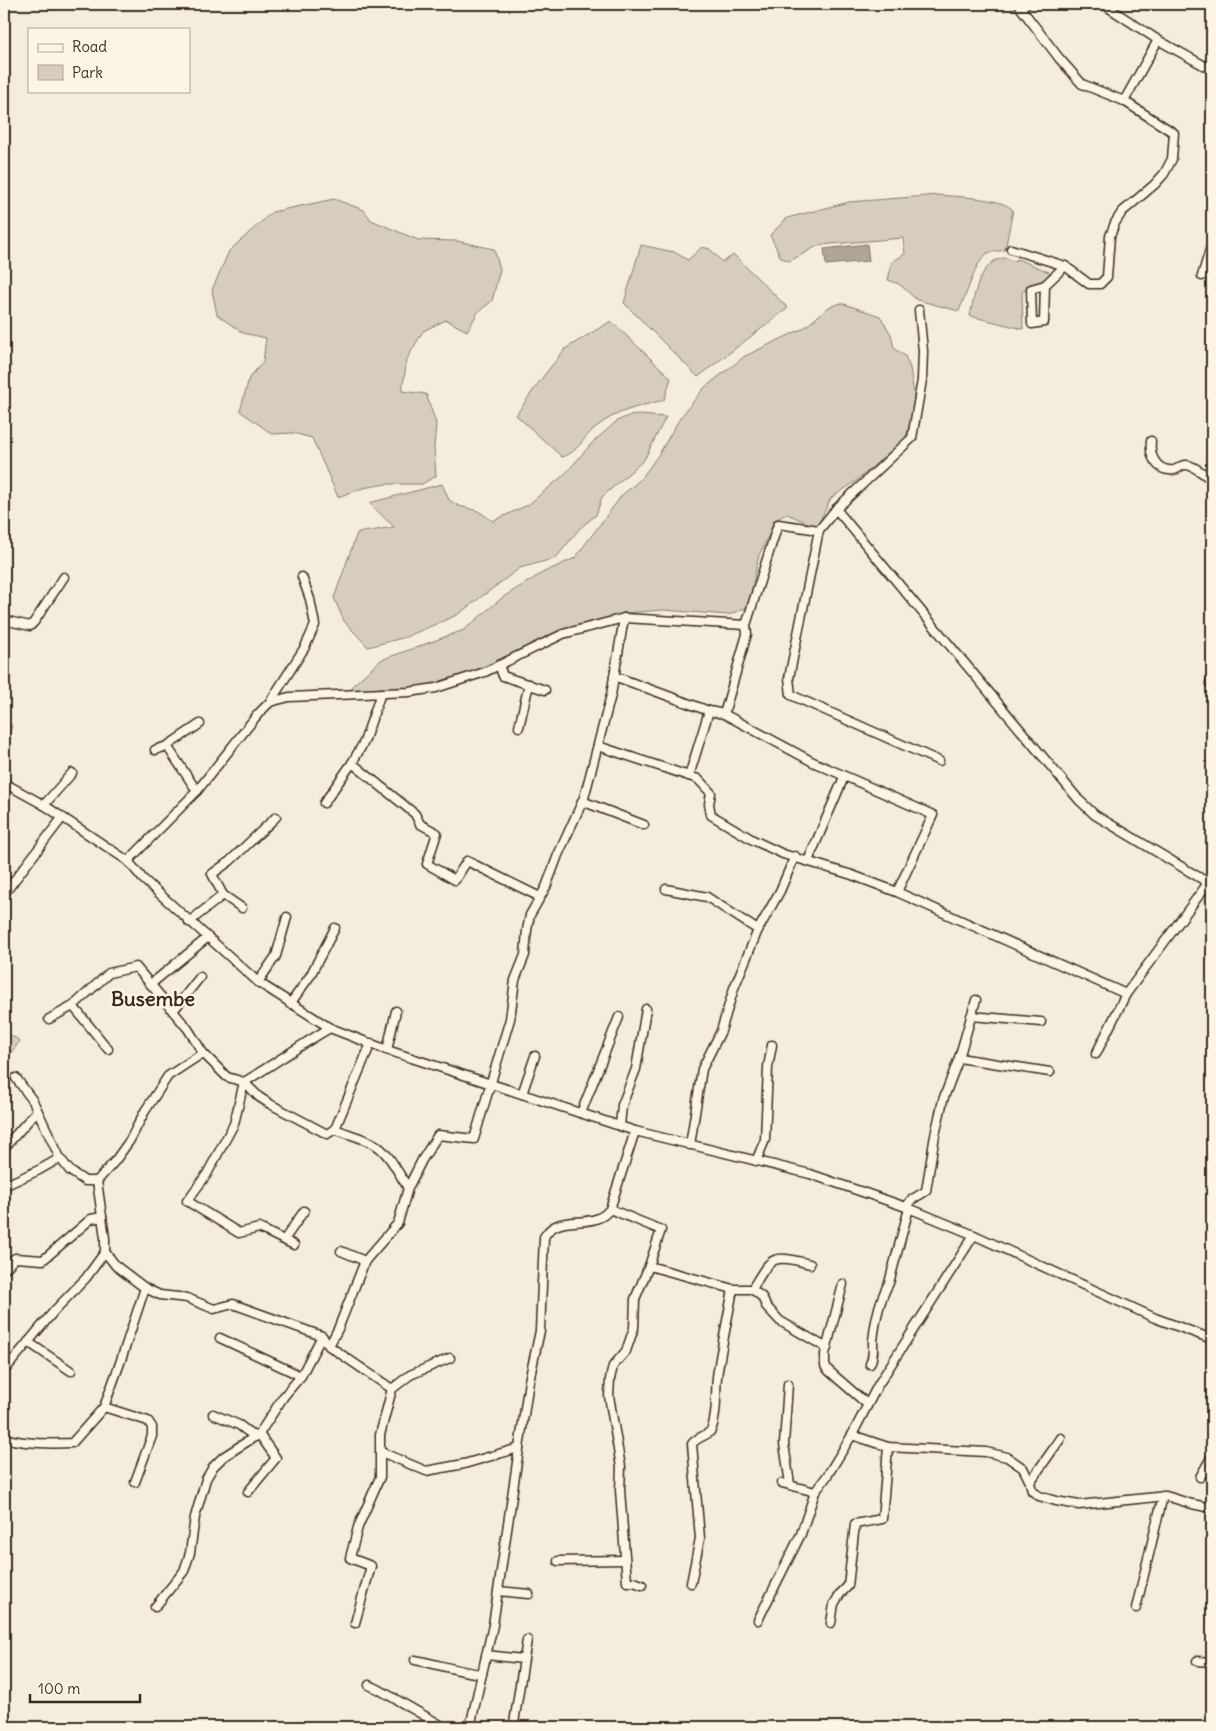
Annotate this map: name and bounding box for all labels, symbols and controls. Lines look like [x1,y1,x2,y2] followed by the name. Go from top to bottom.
[28,28,190,92] legend
[72,37,107,56] text: Road
[72,63,103,82] text: Park
[111,986,195,1011] district label: Busembe
[30,1671,140,1703] scale bar
[38,1679,80,1698] text: 100 m

